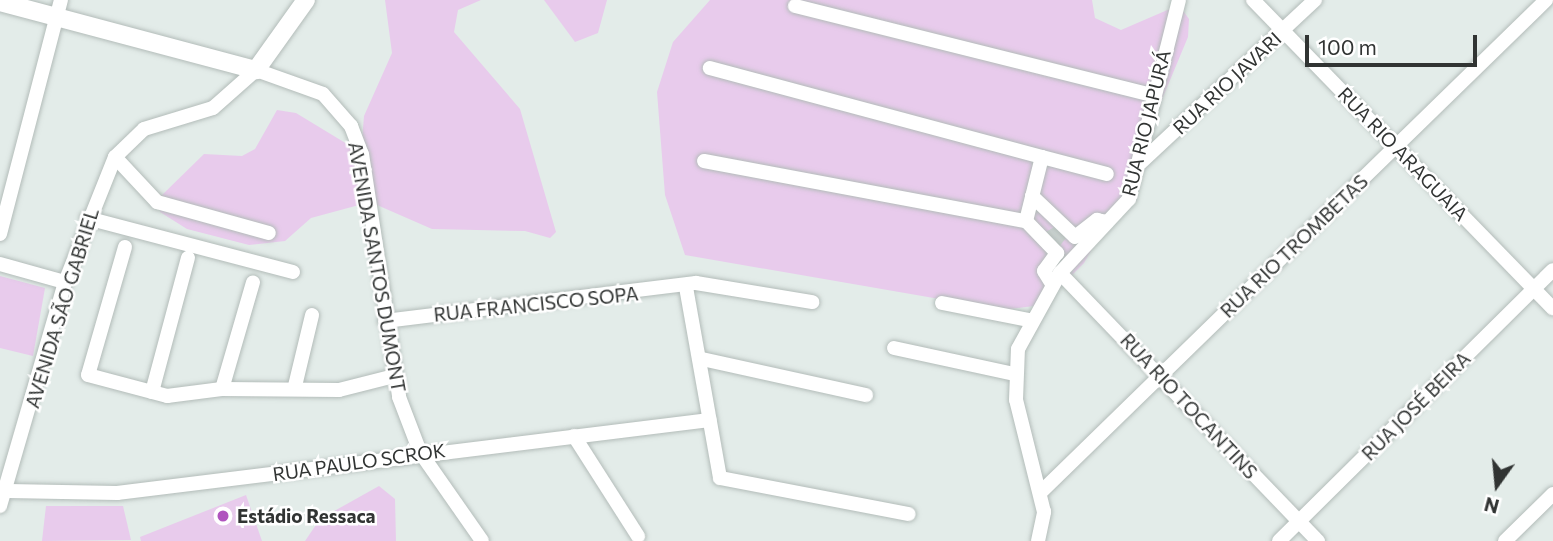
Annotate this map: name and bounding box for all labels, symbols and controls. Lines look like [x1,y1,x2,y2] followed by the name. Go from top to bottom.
[1308,21,1480,65] scale bar
[1168,27,1286,139] street label: RUA RIO JAVARI
[1318,34,1377,59] text: 100 m
[1117,48,1175,198] street label: RUA RIO JAPURÁ
[1333,83,1473,225] street label: RUA RIO ARAGUAIA
[344,140,410,394] street label: AVENIDA SANTOS DUMONT
[1216,170,1372,322] street label: RUA RIO TROMBETAS
[21,205,103,411] street label: AVENIDA SÃO GABRIEL
[432,282,640,326] street label: RUA FRANCISCO SOPA
[1116,329,1262,483] street label: RUA RIO TOCANTINS
[1357,347,1475,465] street label: RUA JOSÉ BEIRA
[271,439,447,485] street label: RUA PAULO SCROK
[1462,450,1532,520] north arrow
[1482,493,1501,519] text: N
[237,505,376,527] place label: Estádio Ressaca
[215,508,231,524] marker: Estádio Ressaca

